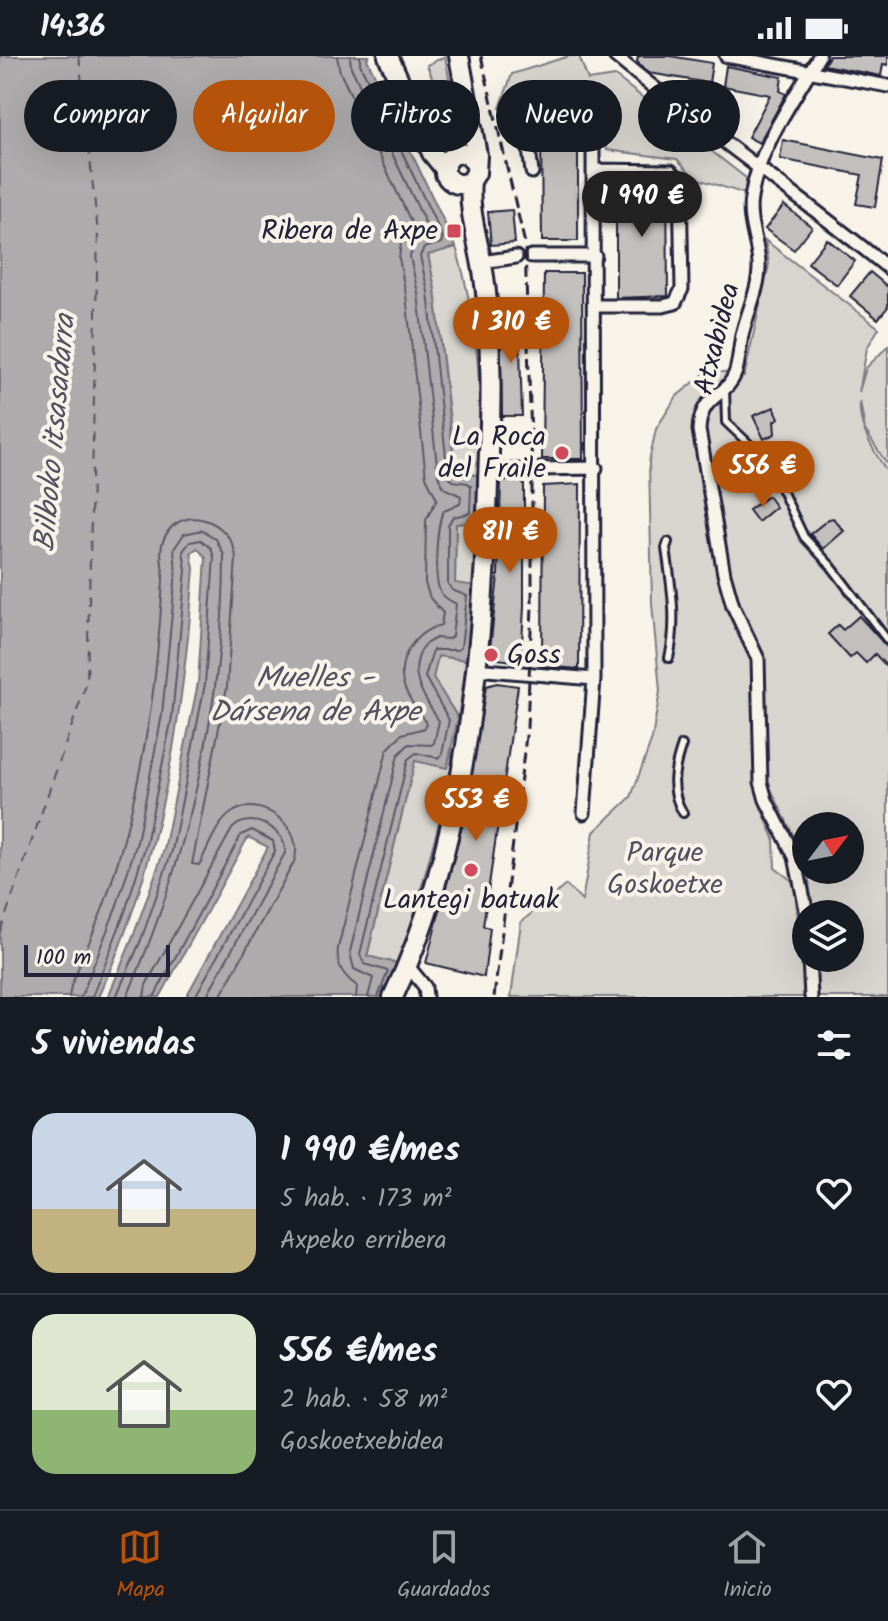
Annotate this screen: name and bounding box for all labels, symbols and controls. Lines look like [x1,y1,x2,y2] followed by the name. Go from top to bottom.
[40,4,105,52] text: 14:36
[24,80,177,152] chip: Comprar
[193,80,335,152] chip: Alquilar
[351,80,480,152] chip: Filtros
[496,80,622,152] chip: Nuevo
[638,80,740,152] chip: Piso
[568,171,716,239] pin: 1 990 €
[600,176,684,218] text: 1 990 €
[261,209,438,254] place label: Ribera de Axpe
[445,222,463,240] marker: Ribera de Axpe
[682,278,754,400] street label: Atxabidea
[437,297,585,365] pin: 1 310 €
[471,302,551,344] text: 1 310 €
[22,310,90,554] water label: Bilboko itsasadarra
[438,415,546,492] place label: La Roca del Fraile
[707,441,819,509] pin: 556 €
[553,444,571,462] marker: La Roca del Fraile
[730,446,796,488] text: 556 €
[454,507,566,575] pin: 811 €
[481,512,539,554] text: 811 €
[507,633,561,678] place label: Goss
[482,646,500,664] marker: Goss
[209,655,423,737] water label: Muelles - Dársena de Axpe
[420,775,532,843] pin: 553 €
[442,780,510,822] text: 553 €
[792,812,864,884] north arrow
[792,812,864,972] map controls
[607,831,723,908] park label: Parque Goskoetxe
[462,861,480,879] marker: Lantegi batuak
[383,878,560,923] place label: Lantegi batuak
[792,900,864,972] button: layers
[24,941,170,977] scale bar
[36,941,91,976] text: 100 m
[32,1018,196,1072] text: 5 viviendas
[812,1023,856,1067] icon: filters
[280,1124,460,1178] text: 1 990 €/mes
[96,1145,192,1241] icon: home
[812,1171,856,1215] icon: heart
[280,1178,451,1220] text: 5 hab. · 173 m²
[280,1220,447,1262] text: Axpeko erribera
[280,1325,437,1379] text: 556 €/mes
[96,1346,192,1442] icon: home
[812,1372,856,1416] icon: heart
[280,1379,447,1421] text: 2 hab. · 58 m²
[280,1421,444,1463] text: Goskoetxebidea
[116,1525,165,1608] tab: Mapa
[397,1525,490,1608] tab: Guardados
[723,1525,772,1608] tab: Inicio

